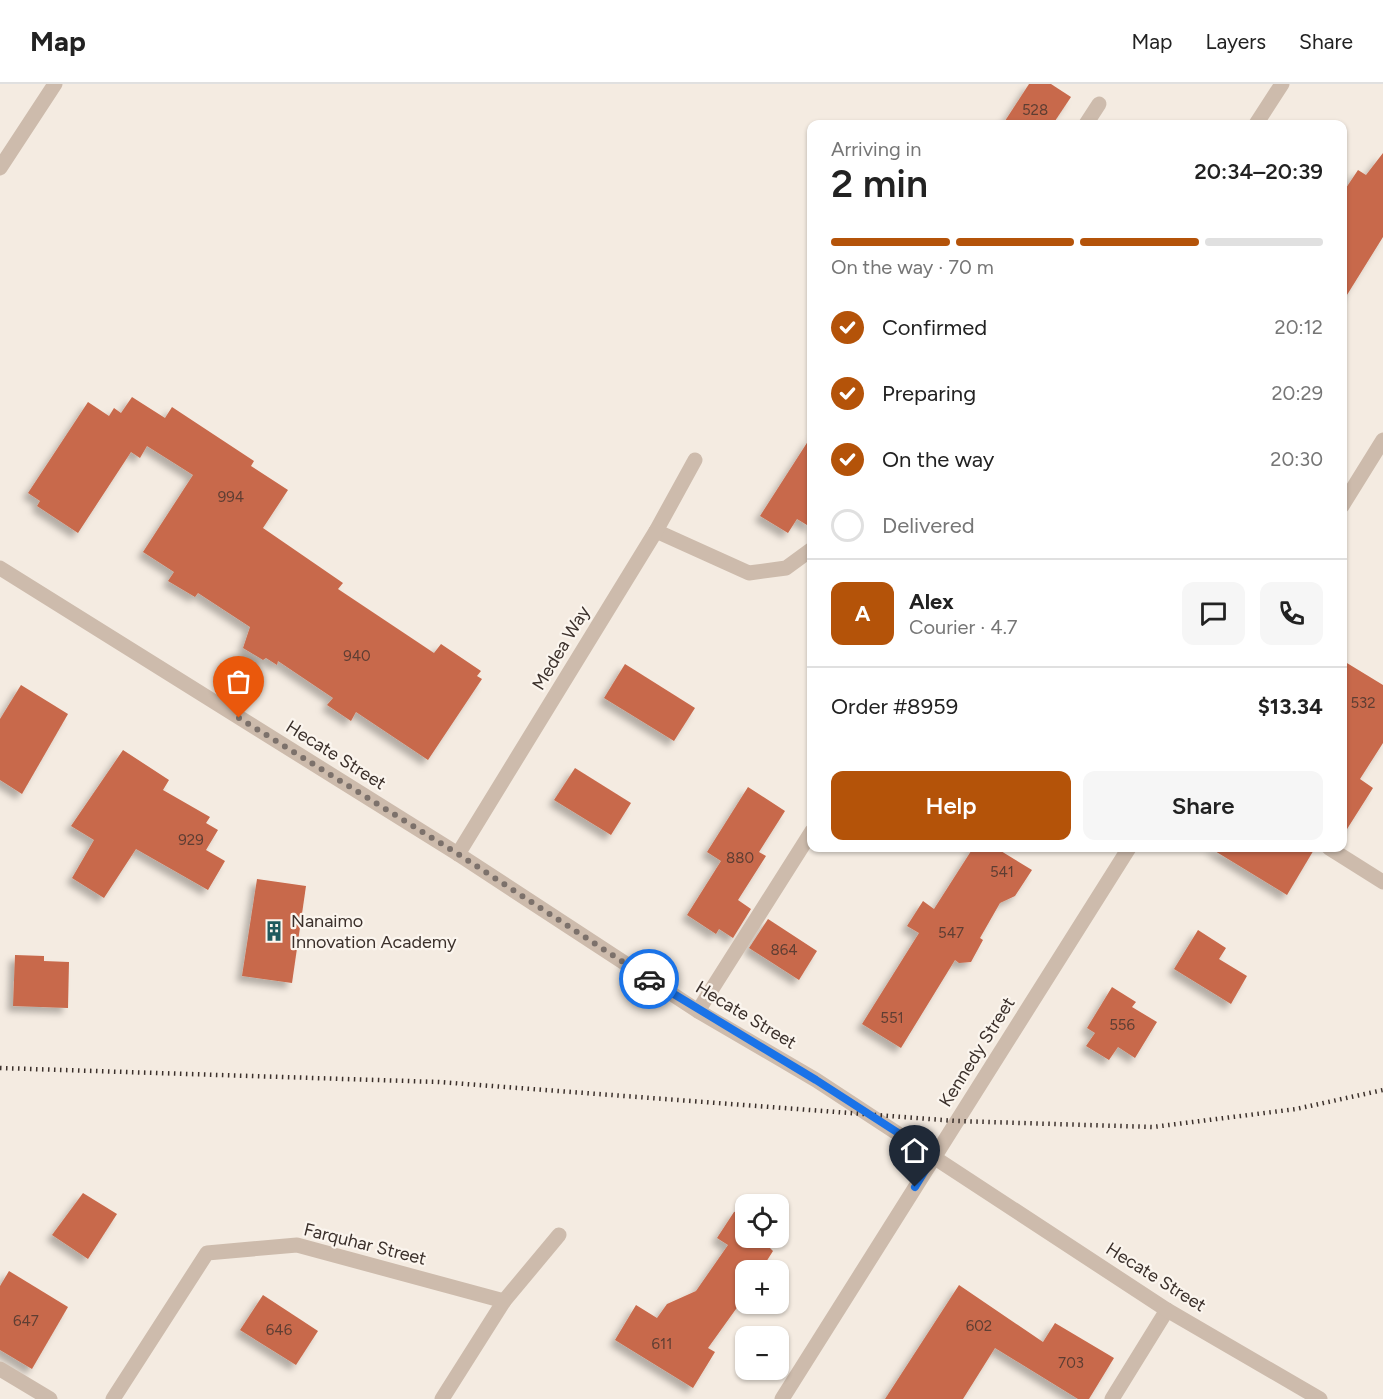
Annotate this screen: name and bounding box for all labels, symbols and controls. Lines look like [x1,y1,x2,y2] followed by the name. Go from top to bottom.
[30,24,86,58] text: Map
[1132,29,1172,54] text: Map
[1205,29,1266,54] text: Layers
[1299,29,1353,54] text: Share
[1022,101,1048,119] house number: 528
[831,137,921,161] text: Arriving in
[1194,158,1323,185] text: 20:34–20:39
[831,160,928,207] text: 2 min
[831,255,994,279] text: On the way · 70 m
[831,311,864,344] icon: check
[882,314,987,341] text: Confirmed
[1275,315,1323,339] text: 20:12
[831,377,864,410] icon: check
[882,380,976,407] text: Preparing
[1271,381,1323,405] text: 20:29
[831,443,864,476] icon: check
[882,446,994,473] text: On the way
[1270,447,1323,471] text: 20:30
[218,488,244,506] house number: 994
[882,512,975,539] text: Delivered
[1182,582,1245,645] button: chat
[1260,582,1323,645] button: phone
[909,588,954,615] text: Alex
[855,600,870,627] text: A
[527,602,595,694] street label: Medea Way
[909,615,1018,639] text: Courier · 4.7
[343,647,371,665] house number: 940
[213,656,264,718] pin
[222,665,255,698] icon: bag
[831,693,958,720] text: Order #8959
[1258,693,1323,720] text: $13.34
[1350,694,1376,712] house number: 532
[282,716,390,795] street label: Hecate Street
[831,771,1071,840] button: Help
[1083,771,1323,840] button: Share
[178,831,204,849] house number: 929
[726,849,754,867] house number: 880
[990,863,1014,881] house number: 541
[291,910,457,953] place label: Nanaimo Innovation Academy
[262,919,286,943] building icon: Nanaimo Innovation Academy
[938,924,964,942] house number: 547
[770,941,798,959] house number: 864
[619,949,679,1009] courier
[633,963,666,996] icon: car
[692,976,801,1054] street label: Hecate Street
[934,993,1020,1111] street label: Kennedy Street
[880,1009,904,1027] house number: 551
[1109,1016,1135,1034] house number: 556
[889,1125,940,1187] pin
[898,1134,931,1167] icon: home
[735,1194,789,1380] map controls
[735,1194,789,1248] button: locate
[301,1218,429,1270] street label: Farquhar Street
[1102,1238,1210,1317] street label: Hecate Street
[735,1260,789,1314] button: +
[13,1312,39,1330] house number: 647
[966,1317,992,1335] house number: 602
[266,1321,293,1339] house number: 646
[735,1326,789,1380] button: −
[652,1335,672,1353] house number: 611
[1058,1354,1084,1372] house number: 703

